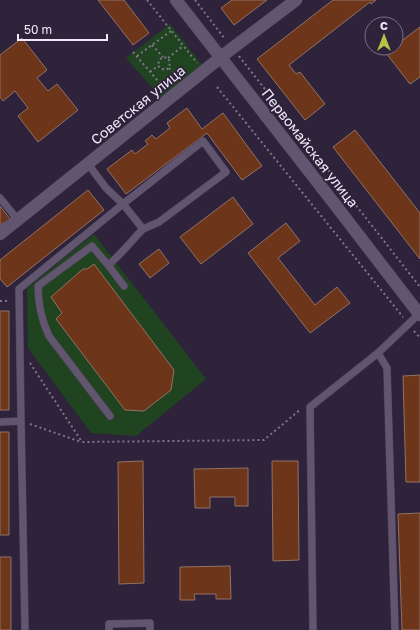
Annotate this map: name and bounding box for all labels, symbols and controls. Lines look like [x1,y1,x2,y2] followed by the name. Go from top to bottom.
[18,16,107,42] scale bar
[364,16,404,56] north arrow
[380,19,388,32] text: С
[24,22,52,37] text: 50 m
[87,61,188,148] street label: Советская улица
[259,85,362,210] street label: Первомайская улица

